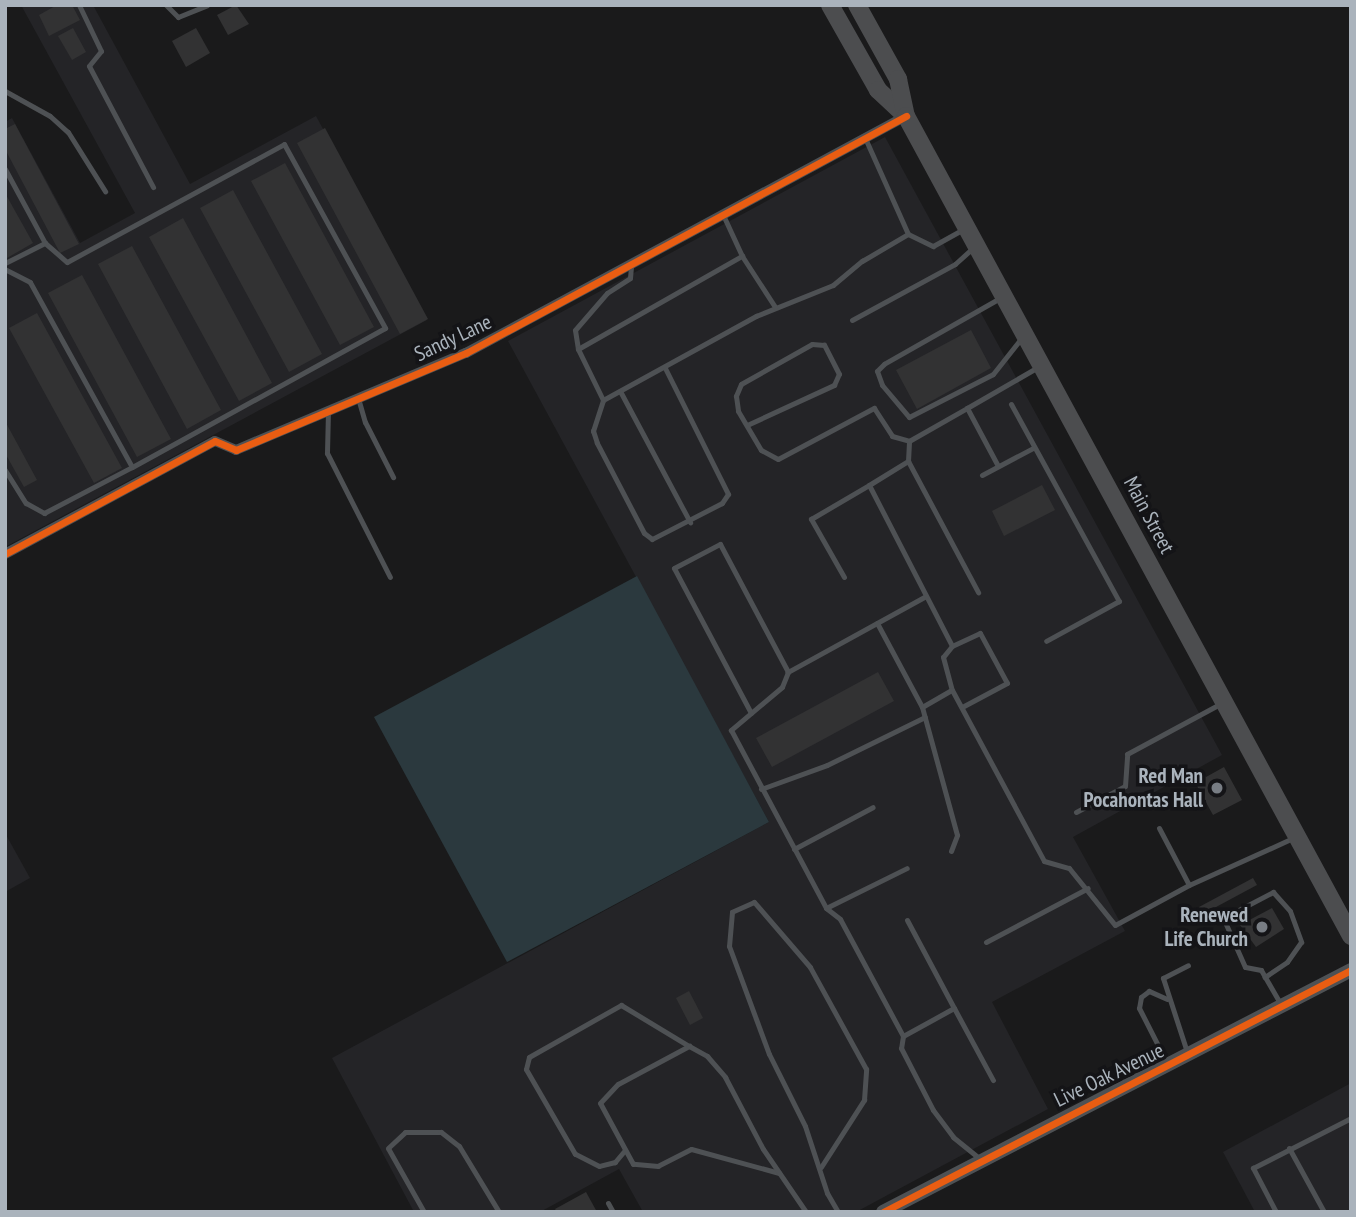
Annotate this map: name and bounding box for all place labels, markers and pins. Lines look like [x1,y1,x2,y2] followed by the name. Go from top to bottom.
[1084,763,1203,813] place label: Red Man Pocahontas Hall
[1209,780,1225,796] marker: Red Man Pocahontas Hall
[1164,902,1248,952] place label: Renewed Life Church
[1254,919,1270,935] marker: Renewed Life Church

